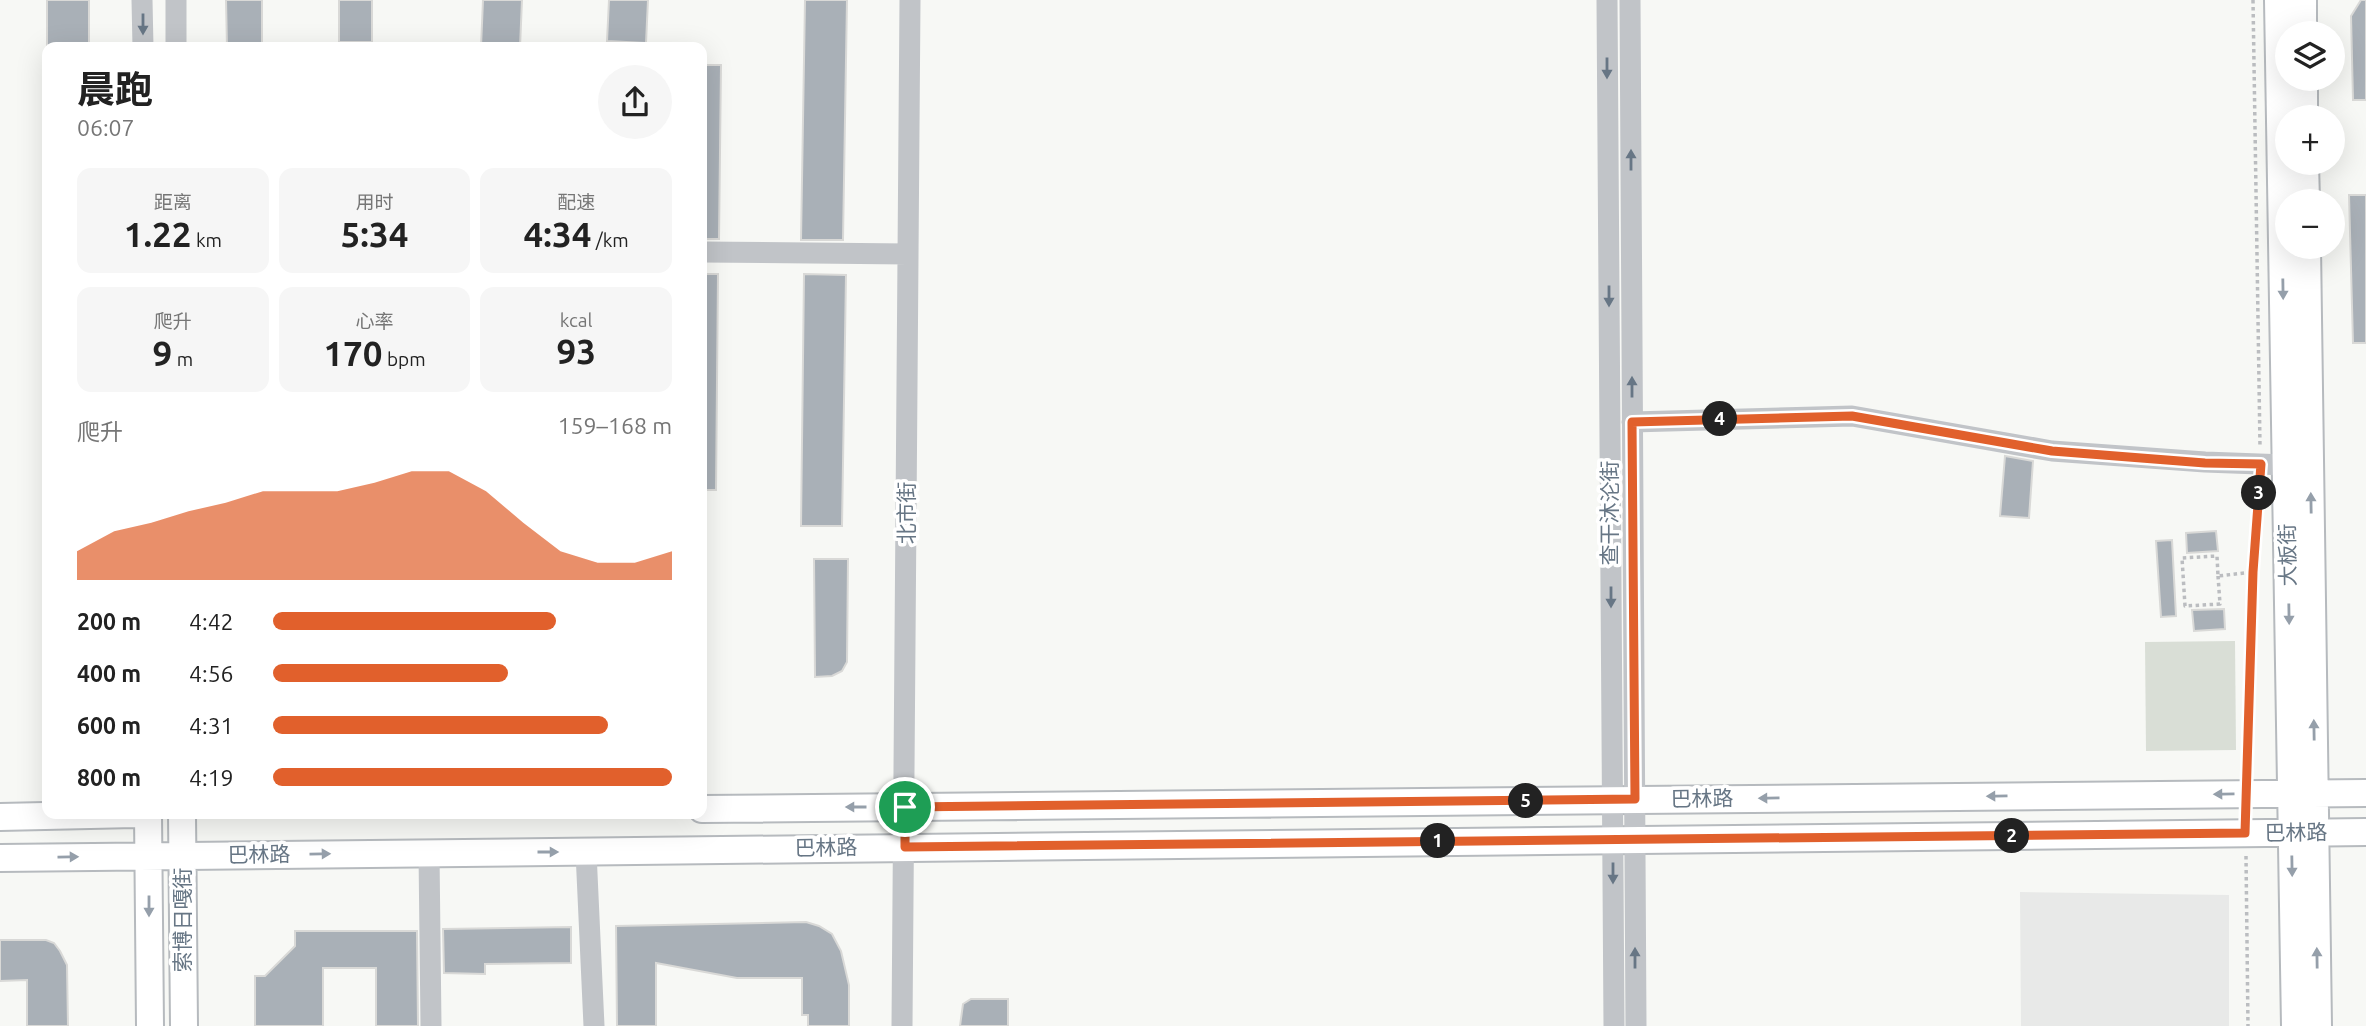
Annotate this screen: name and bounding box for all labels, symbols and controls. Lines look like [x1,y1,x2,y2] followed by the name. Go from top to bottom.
[137,13,148,35] one-way arrow
[2275,21,2345,259] map controls
[2275,21,2345,91] button: layers
[1601,57,1613,79] one-way arrow
[598,65,672,139] button: share
[77,68,153,110] text: 晨跑
[2275,105,2345,175] button: +
[77,115,135,140] text: 06:07
[1625,149,1636,171] one-way arrow
[2275,189,2345,259] button: −
[154,191,192,213] text: 距离
[355,191,394,213] text: 用时
[557,191,595,213] text: 配速
[124,214,192,254] text: 1.22
[341,214,408,254] text: 5:34
[524,214,591,254] text: 4:34
[192,229,222,251] text: km
[591,229,629,251] text: /km
[2277,278,2289,300] one-way arrow
[1603,285,1615,307] one-way arrow
[560,309,593,331] text: kcal
[154,310,192,332] text: 爬升
[355,310,394,332] text: 心率
[556,331,596,371] text: 93
[153,333,172,373] text: 9
[323,333,383,373] text: 170
[172,348,193,370] text: m
[383,348,426,370] text: bpm
[1626,376,1638,398] one-way arrow
[1702,402,1738,436] pin: 4
[1714,407,1725,429] text: 4
[558,413,672,438] text: 159–168 m
[77,419,123,444] text: 爬升
[1597,461,1621,566] street label: 查干沐沦街
[2242,476,2276,510] pin: 3
[2253,481,2264,503] text: 3
[894,482,918,545] street label: 北市街
[2305,492,2316,514] one-way arrow
[2274,523,2300,587] street label: 大板街
[1605,586,1617,608] one-way arrow
[2283,603,2294,625] one-way arrow
[77,609,141,634] text: 200 m
[189,609,234,634] text: 4:42
[77,661,141,686] text: 400 m
[189,661,234,686] text: 4:56
[77,713,141,738] text: 600 m
[189,713,234,738] text: 4:31
[2308,719,2320,741] one-way arrow
[77,765,141,790] text: 800 m
[189,765,234,790] text: 4:19
[875,777,935,837] pin
[1508,784,1544,818] pin: 5
[1670,785,1734,811] street label: 巴林路
[886,788,924,826] icon: arrive
[2213,788,2235,800] one-way arrow
[1520,789,1531,811] text: 5
[1986,790,2008,802] one-way arrow
[1758,792,1780,804] one-way arrow
[845,801,867,813] one-way arrow
[1994,818,2030,854] pin: 2
[2264,819,2328,845] street label: 巴林路
[1420,824,1456,858] pin: 1
[2006,824,2017,846] text: 2
[1432,829,1443,851] text: 1
[794,834,858,860] street label: 巴林路
[227,841,291,867] street label: 巴林路
[537,846,559,858] one-way arrow
[309,848,331,860] one-way arrow
[57,851,79,863] one-way arrow
[2287,855,2298,877] one-way arrow
[1607,862,1619,884] one-way arrow
[170,868,194,973] street label: 索博日嘎街
[143,896,155,918] one-way arrow
[1629,947,1641,969] one-way arrow
[2312,947,2323,969] one-way arrow

